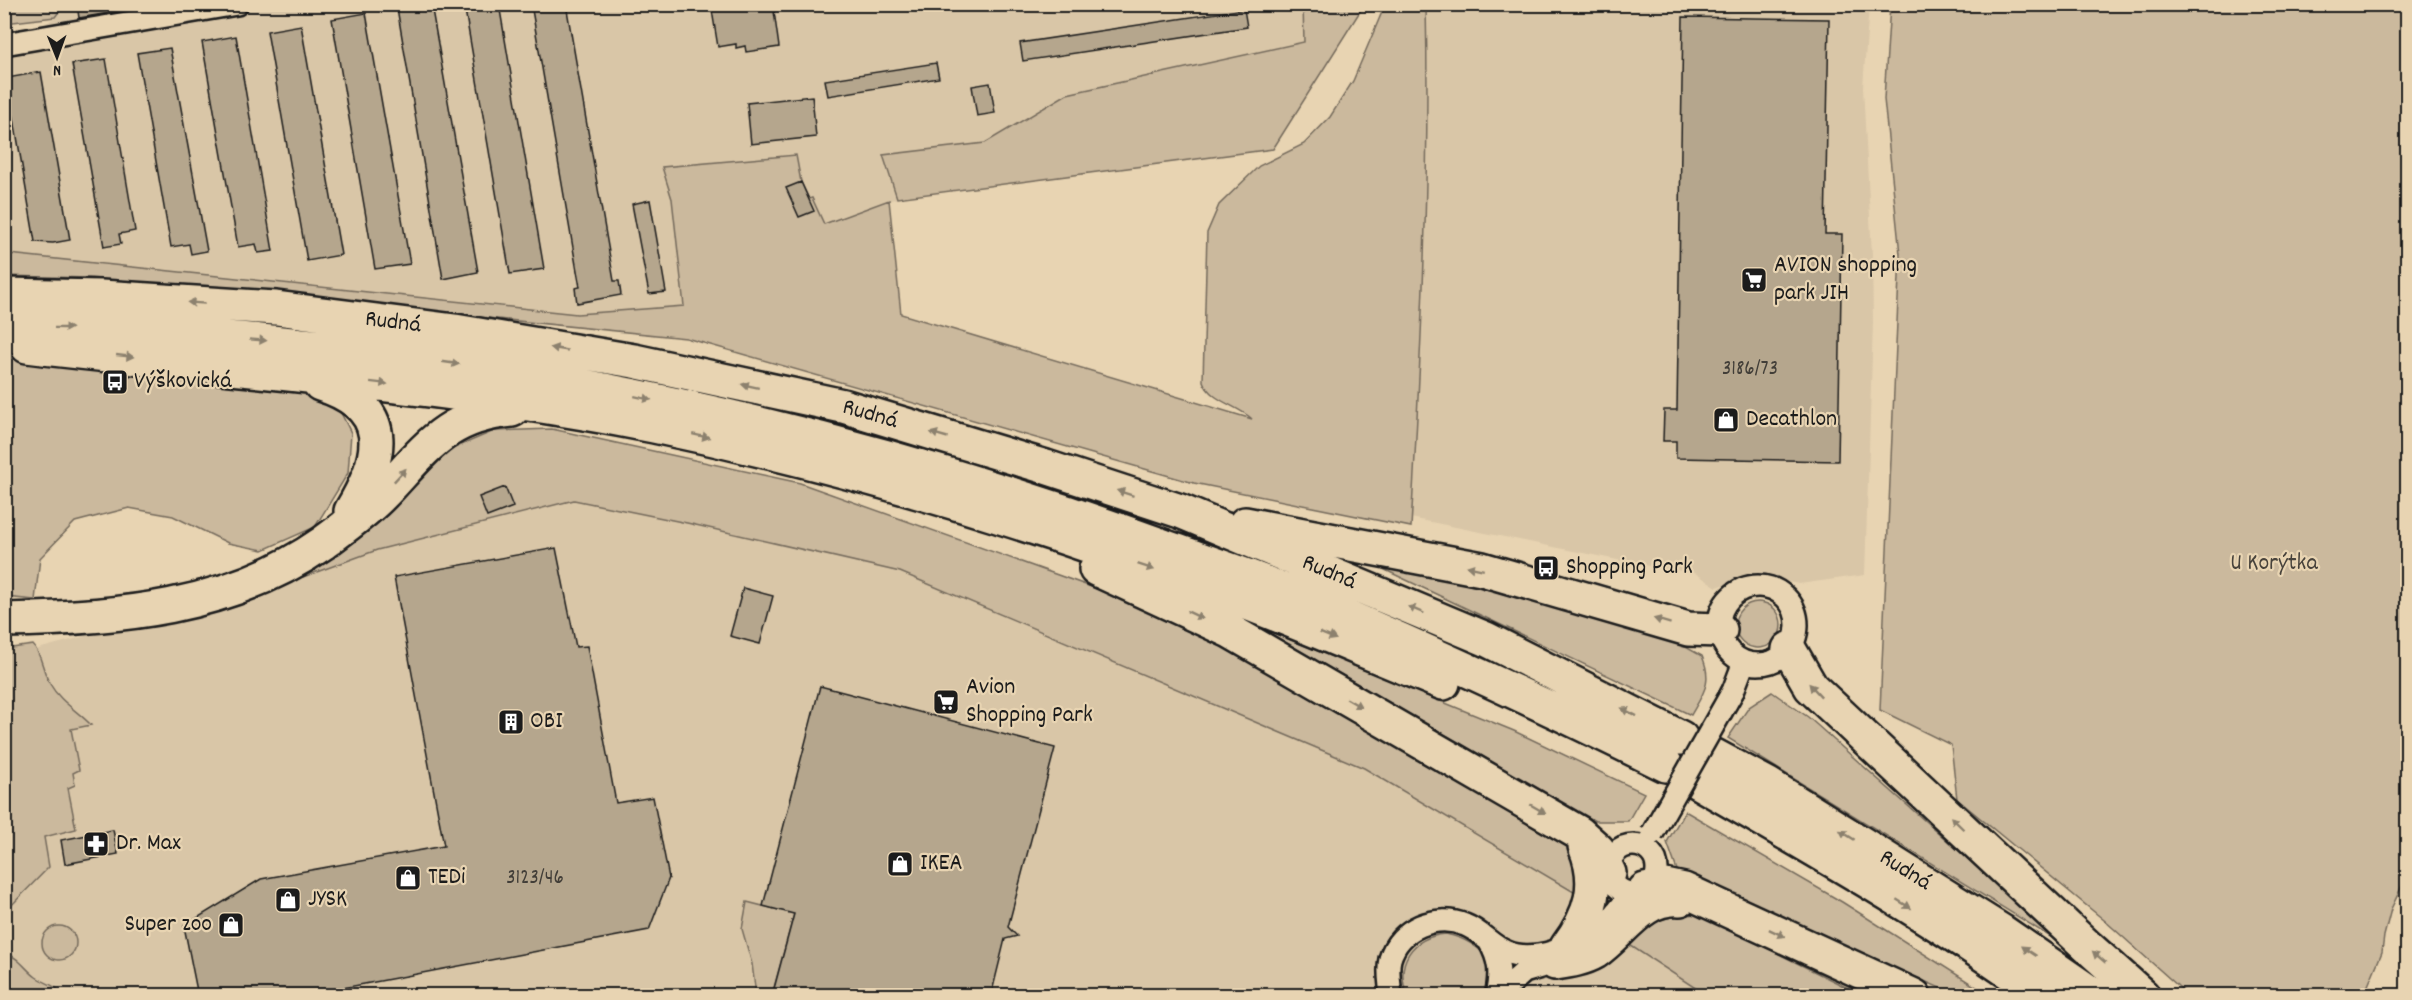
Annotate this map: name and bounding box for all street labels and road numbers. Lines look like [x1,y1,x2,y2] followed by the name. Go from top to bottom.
[363,303,423,343] street label: Rudná
[838,391,902,439] street label: Rudná
[1296,546,1362,600] street label: Rudná
[1872,842,1938,900] street label: Rudná

